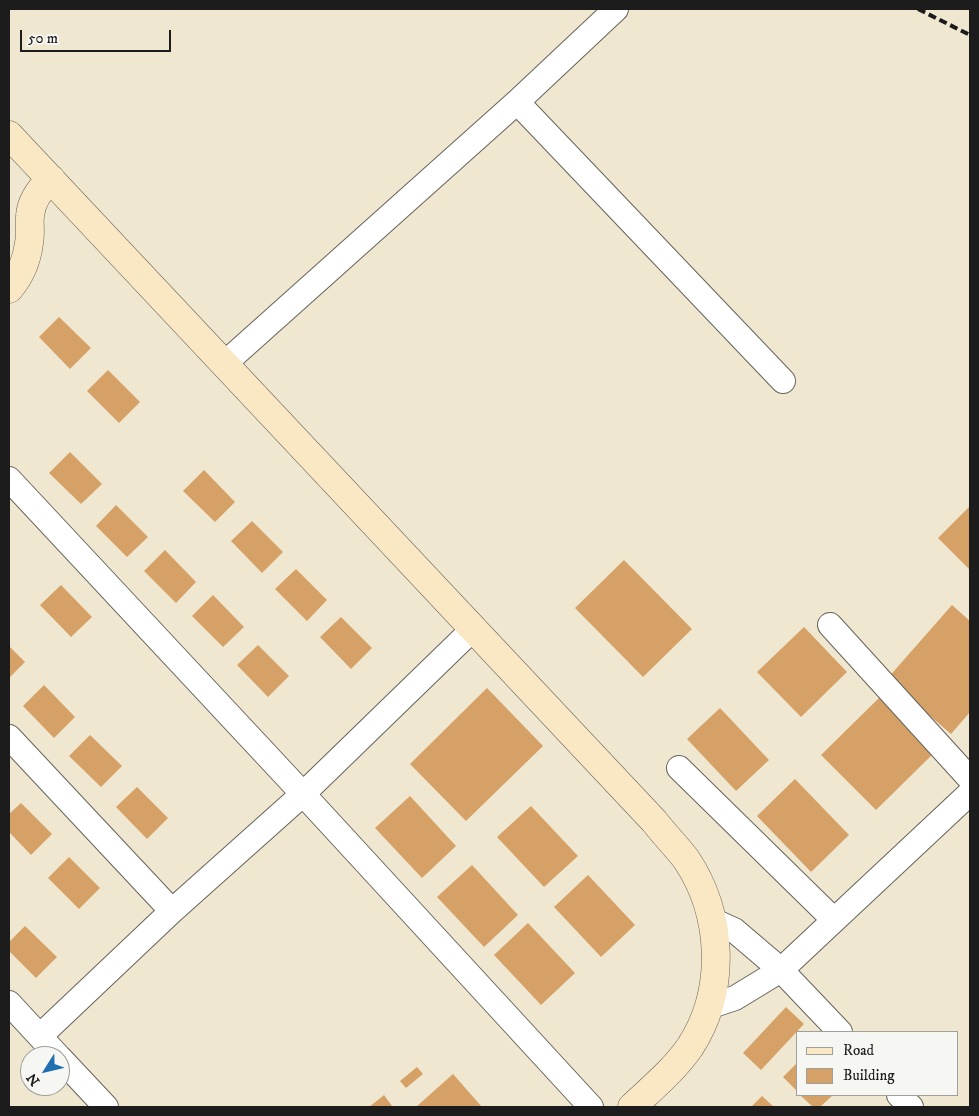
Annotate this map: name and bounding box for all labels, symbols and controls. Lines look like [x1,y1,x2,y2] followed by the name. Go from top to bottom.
[22,20,174,52] scale bar
[28,29,58,48] text: 50 m
[796,1031,959,1096] legend
[843,1041,874,1060] text: Road
[20,1046,70,1096] north arrow
[843,1066,895,1085] text: Building
[23,1069,44,1089] text: N

